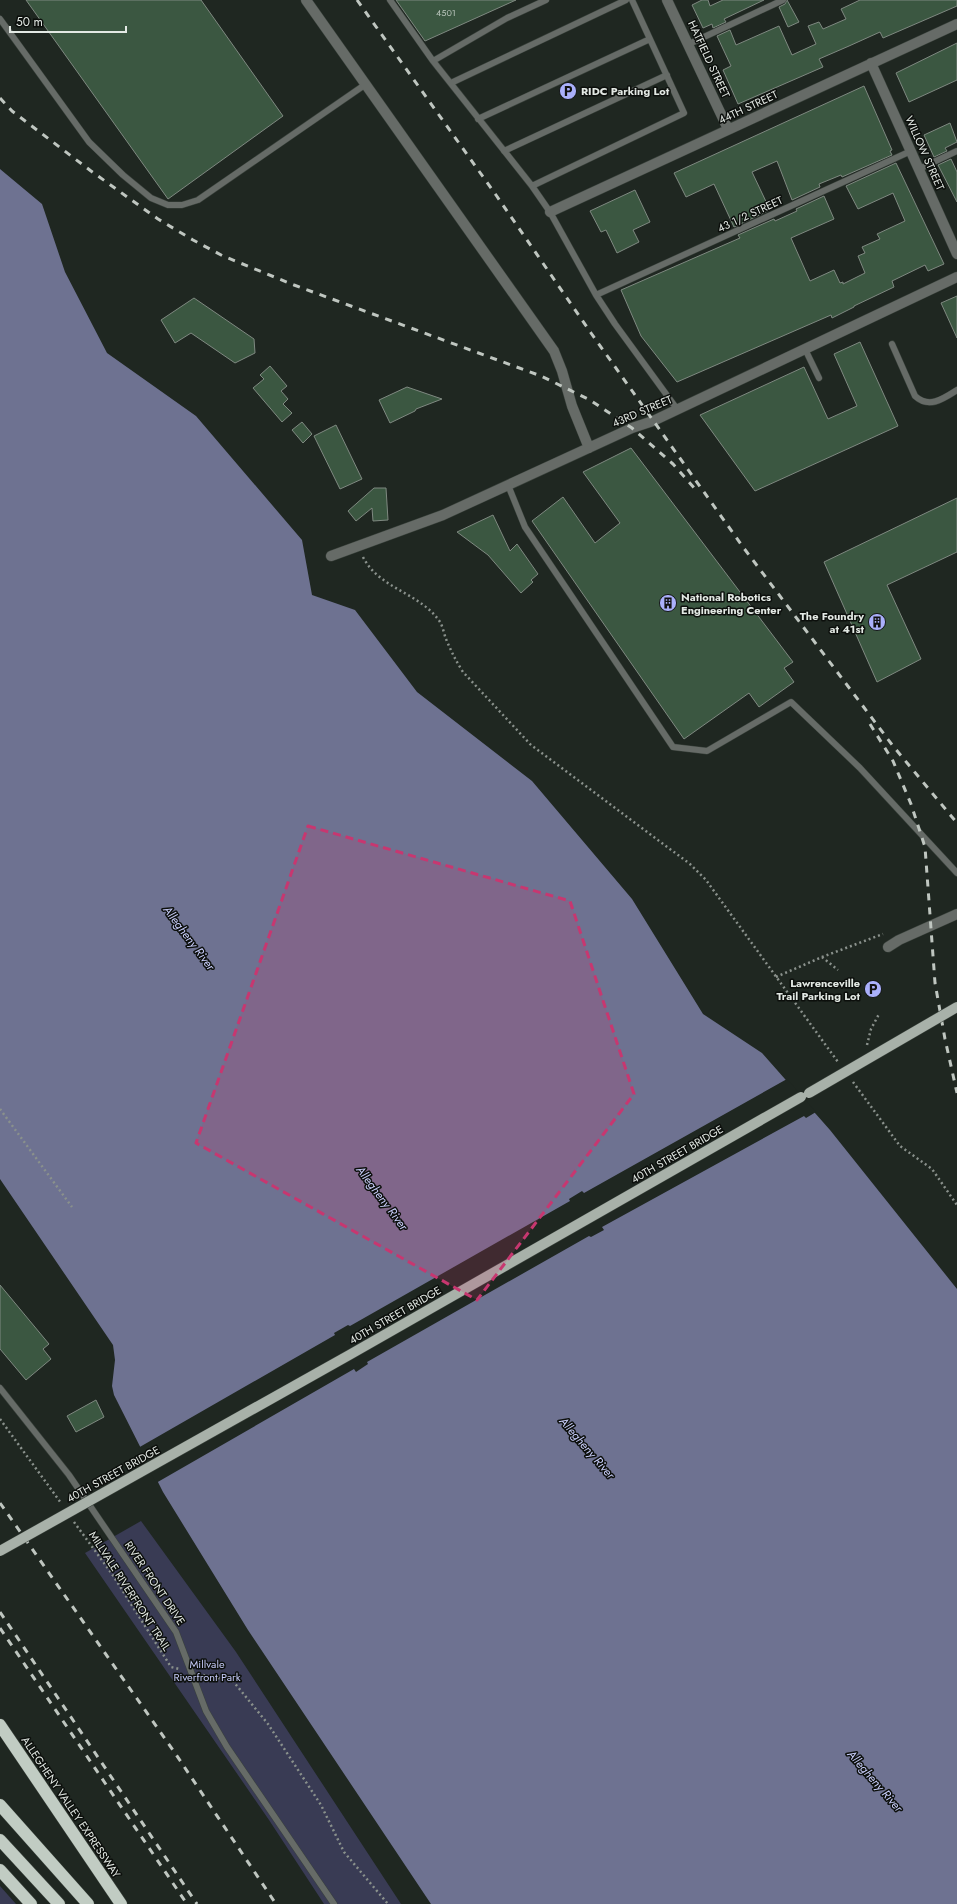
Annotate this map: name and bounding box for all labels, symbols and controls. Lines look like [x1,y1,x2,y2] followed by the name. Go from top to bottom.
[436,6,456,19] house number: 4501
[10,8,126,34] scale bar
[16,13,43,31] text: 50 m
[684,18,734,100] street label: HATFIELD STREET
[558,81,578,101] parking icon: RIDC Parking Lot
[581,83,670,99] place label: RIDC Parking Lot
[716,86,780,128] street label: 44TH STREET
[901,113,949,193] street label: WILLOW STREET
[715,192,785,236] street label: 43 1/2 STREET
[609,391,675,431] street label: 43RD STREET
[681,589,782,618] place label: National Robotics Engineering Center
[658,593,678,613] building icon: National Robotics Engineering Center
[800,608,864,637] place label: The Foundry at 41st
[867,612,887,632] building icon: The Foundry at 41st
[158,901,220,975] water label: Allegheny River
[776,975,860,1004] place label: Lawrenceville Trail Parking Lot
[863,979,883,999] parking icon: Lawrenceville Trail Parking Lot
[628,1121,726,1187] street label: 40TH STREET BRIDGE
[351,1161,413,1235] water label: Allegheny River
[346,1282,444,1348] street label: 40TH STREET BRIDGE
[554,1412,620,1484] water label: Allegheny River
[64,1442,162,1506] street label: 40TH STREET BRIDGE
[85,1528,175,1654] street label: MILLVALE RIVERFRONT TRAIL
[121,1538,189,1628] street label: RIVER FRONT DRIVE
[173,1656,241,1685] park label: Millvale Riverfront Park
[18,1733,125,1882] street label: ALLEGHENY VALLEY EXPRESSWAY
[842,1745,908,1817] water label: Allegheny River

